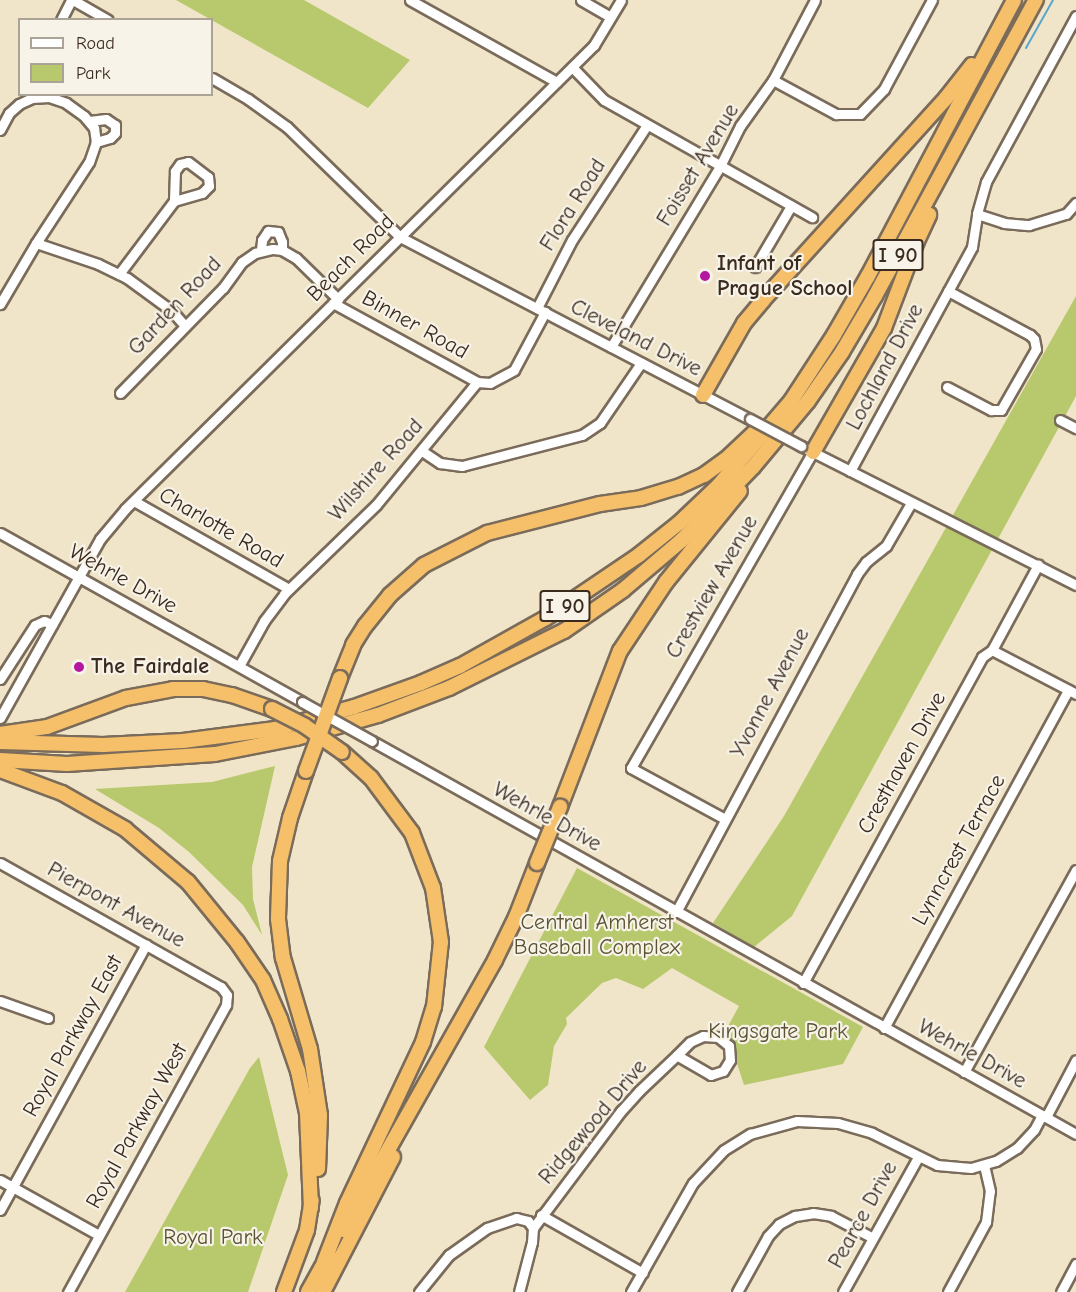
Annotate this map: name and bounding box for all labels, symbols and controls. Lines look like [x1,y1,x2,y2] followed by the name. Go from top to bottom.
[18,18,213,96] legend
[76,33,115,54] text: Road
[76,63,110,84] text: Park
[651,99,745,231] street label: Foisset Avenue
[534,154,612,256] street label: Flora Road
[302,209,400,307] street label: Beach Road
[872,237,924,273] road number: I 90
[717,250,853,302] place label: Infant of Prague School
[123,251,227,361] street label: Garden Road
[698,269,712,283] marker: Infant of Prague School
[357,285,473,365] street label: Binner Road
[566,294,706,382] street label: Cleveland Drive
[841,299,929,435] street label: Lochland Drive
[323,413,429,527] street label: Wilshire Road
[154,482,288,574] street label: Charlotte Road
[660,511,764,663] street label: Crestview Avenue
[64,538,182,620] street label: Wehrle Drive
[540,588,590,624] road number: I 90
[725,624,815,762] street label: Yvonne Avenue
[91,654,209,680] place label: The Fairdale
[72,660,86,674] marker: The Fairdale
[852,687,952,839] street label: Cresthaven Drive
[907,770,1011,930] street label: Lynncrest Terrace
[488,776,606,858] street label: Wehrle Drive
[43,856,189,954] street label: Pierpont Avenue
[514,909,680,960] park label: Central Amherst Baseball Complex
[18,950,128,1122] street label: Royal Parkway East
[913,1013,1031,1095] street label: Wehrle Drive
[708,1019,848,1045] park label: Kingsgate Park
[81,1039,193,1213] street label: Royal Parkway West
[533,1054,653,1190] street label: Ridgewood Drive
[823,1157,903,1273] street label: Pearce Drive
[163,1225,263,1251] park label: Royal Park

